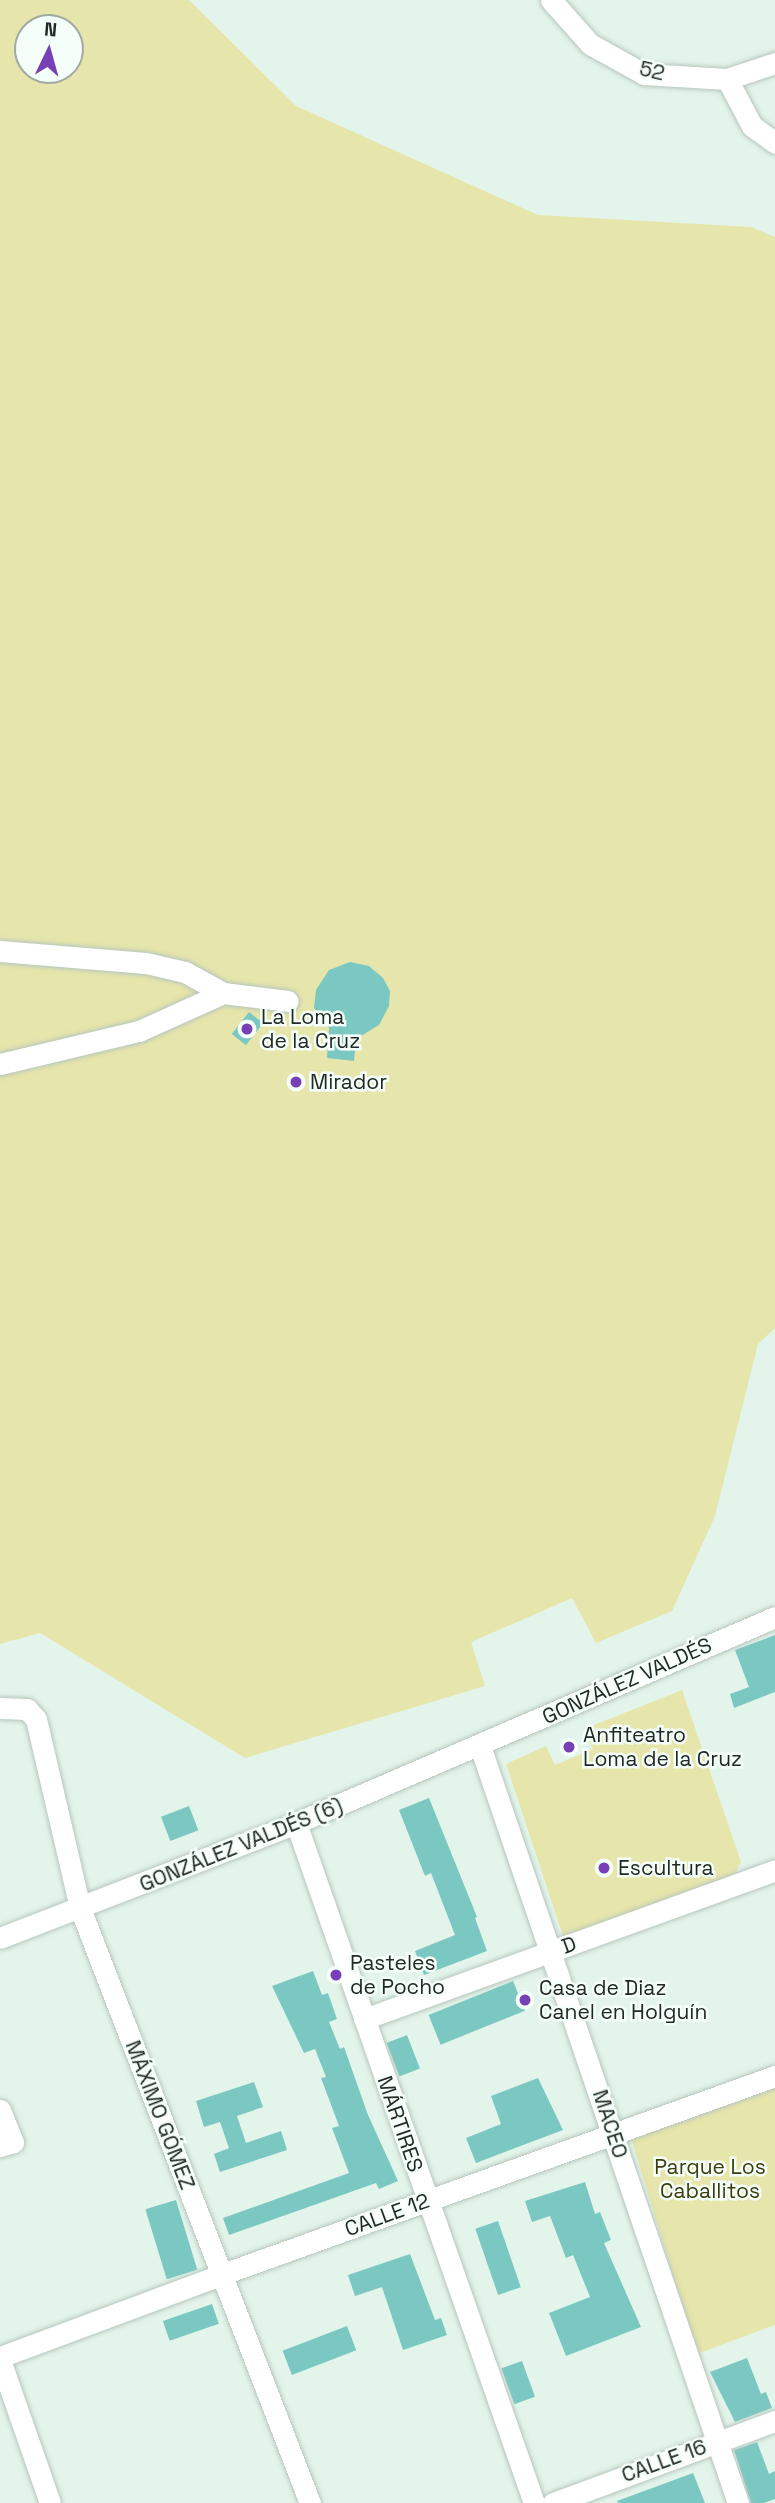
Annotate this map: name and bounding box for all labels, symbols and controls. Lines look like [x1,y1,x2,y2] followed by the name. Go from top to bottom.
[14,14,84,84] north arrow
[43,17,58,43] text: N
[637,56,667,86] street label: 52
[261,1004,360,1054] place label: La Loma de la Cruz
[239,1021,255,1037] marker: La Loma de la Cruz
[310,1069,387,1095] place label: Mirador
[288,1074,304,1090] marker: Mirador
[538,1632,716,1730] street label: GONZÁLEZ VALDÉS
[583,1722,742,1772] place label: Anfiteatro Loma de la Cruz
[561,1739,577,1755] marker: Anfiteatro Loma de la Cruz
[136,1793,346,1897] street label: GONZÁLEZ VALDÉS (6)
[618,1855,714,1881] place label: Escultura
[596,1860,612,1876] marker: Escultura
[558,1931,580,1959] street label: D
[350,1950,445,2000] place label: Pasteles de Pocho
[328,1967,344,1983] marker: Pasteles de Pocho
[539,1975,707,2025] place label: Casa de Diaz Canel en Holguín
[517,1992,533,2008] marker: Casa de Diaz Canel en Holguín
[120,2037,200,2193] street label: MÁXIMO GÓMEZ
[372,2073,428,2175] street label: MÁRTIRES
[587,2087,633,2161] street label: MACEO
[654,2154,766,2204] park label: Parque Los Caballitos
[341,2188,433,2242] street label: CALLE 12
[618,2434,710,2488] street label: CALLE 16

